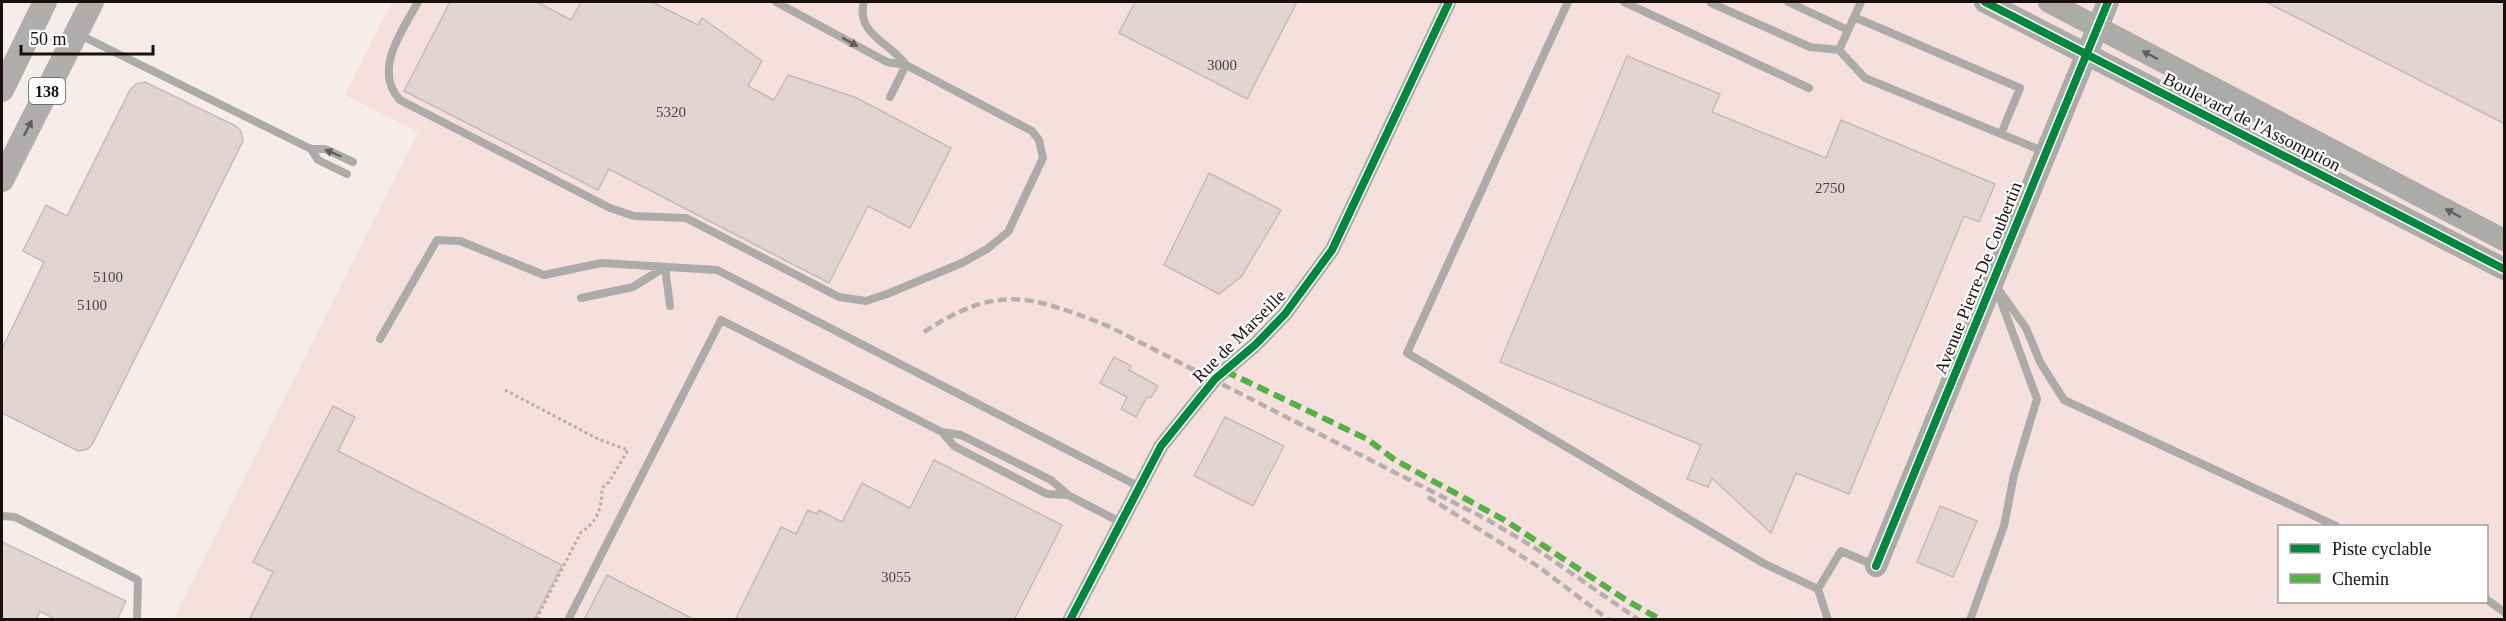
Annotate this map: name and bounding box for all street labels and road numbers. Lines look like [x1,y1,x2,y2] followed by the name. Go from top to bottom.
[2160,69,2344,175] street label: Boulevard de l'Assomption
[29,78,65,104] road number: 138
[1930,179,2026,377] street label: Avenue Pierre-De Coubertin
[1188,285,1290,387] street label: Rue de Marseille

